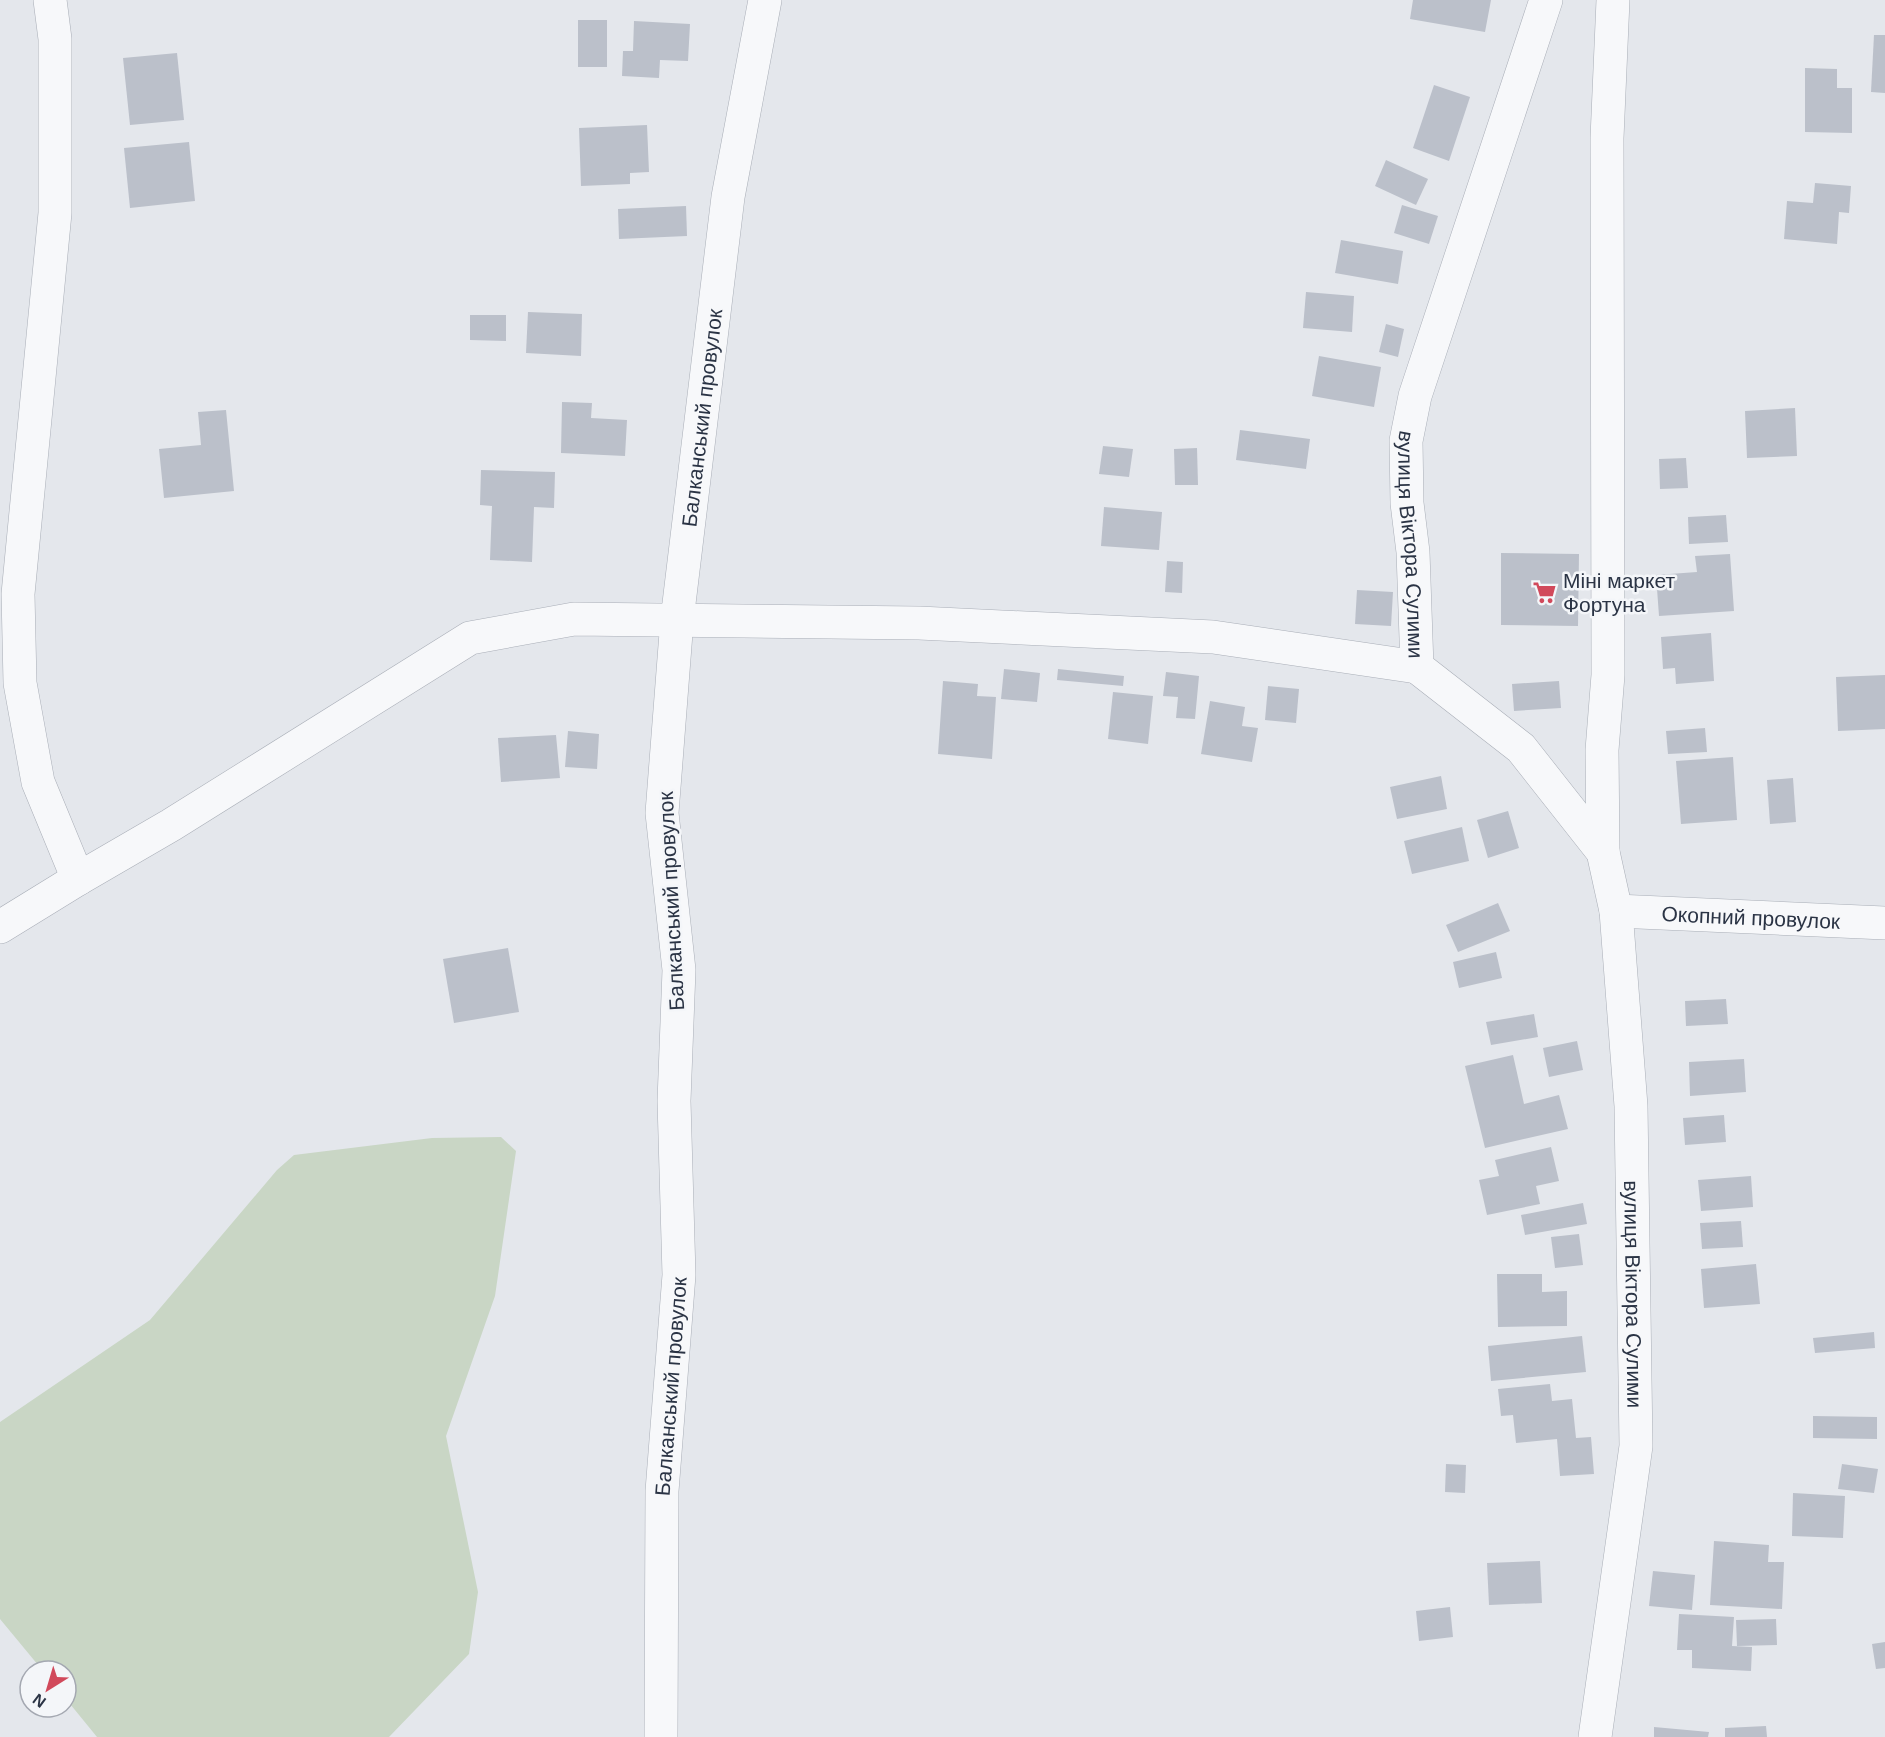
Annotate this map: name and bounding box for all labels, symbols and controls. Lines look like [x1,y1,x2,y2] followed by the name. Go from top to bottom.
[677,307,726,528] street label: Балканський провулок
[1395,429,1428,659] street label: вулиця Віктора Сулими
[1563,569,1675,616] place label: Міні маркет Фортуна
[1532,579,1558,605] supermarket icon: Міні маркет Фортуна
[654,790,688,1011] street label: Балканський провулок
[1661,902,1841,933] street label: Окопний провулок
[1621,1180,1647,1408] street label: вулиця Віктора Сулими
[650,1275,690,1497] street label: Балканський провулок
[18,1659,78,1719] north arrow
[30,1690,49,1711] text: N

